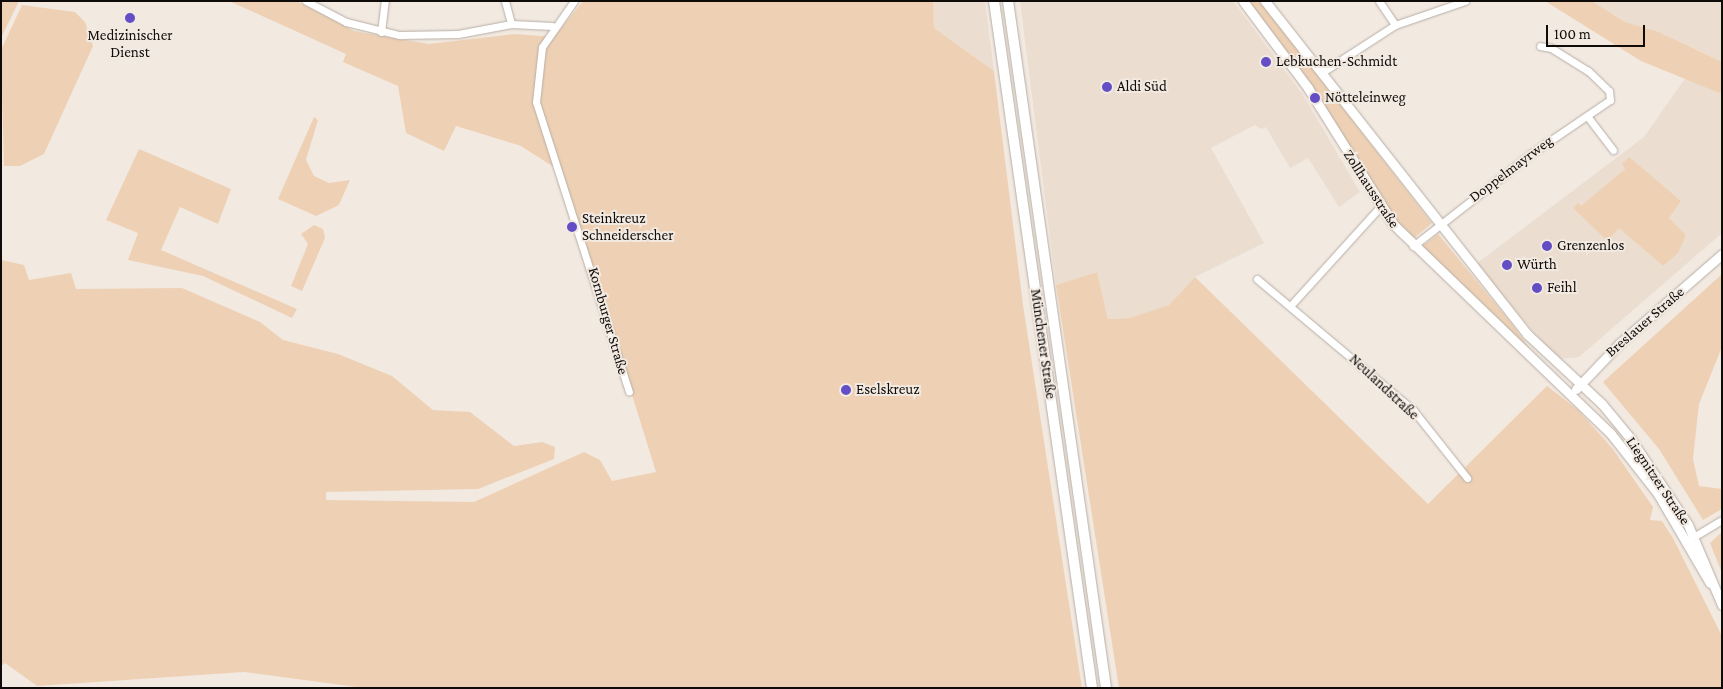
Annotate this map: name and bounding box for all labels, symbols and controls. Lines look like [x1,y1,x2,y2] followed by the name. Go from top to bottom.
[124,12,136,24] marker: Medizinischer Dienst
[1548,15,1647,47] scale bar
[87,26,173,61] place label: Medizinischer Dienst
[1554,26,1591,42] text: 100 m
[1276,53,1397,71] place label: Lebkuchen-Schmidt
[1260,56,1272,68] marker: Lebkuchen-Schmidt
[1117,78,1167,96] place label: Aldi Süd
[1101,81,1113,93] marker: Aldi Süd
[1325,89,1406,107] place label: Nötteleinweg
[1309,92,1321,104] marker: Nötteleinweg
[1466,132,1556,206] street label: Doppelmayrweg
[1339,146,1403,232] street label: Zollhausstraße
[582,209,674,244] place label: Steinkreuz Schneiderscher
[566,221,578,233] marker: Steinkreuz Schneiderscher
[1557,237,1624,255] place label: Grenzenlos
[1541,240,1553,252] marker: Grenzenlos
[1517,256,1557,274] place label: Würth
[1501,259,1513,271] marker: Würth
[584,265,632,377] street label: Kornburger Straße
[1547,279,1577,297] place label: Feihl
[1531,282,1543,294] marker: Feihl
[1602,283,1688,361] street label: Breslauer Straße
[1026,288,1060,400] street label: Münchener Straße
[1345,350,1423,424] street label: Neulandstraße
[856,381,920,399] place label: Eselskreuz
[840,384,852,396] marker: Eselskreuz
[1622,434,1694,528] street label: Liegnitzer Straße

